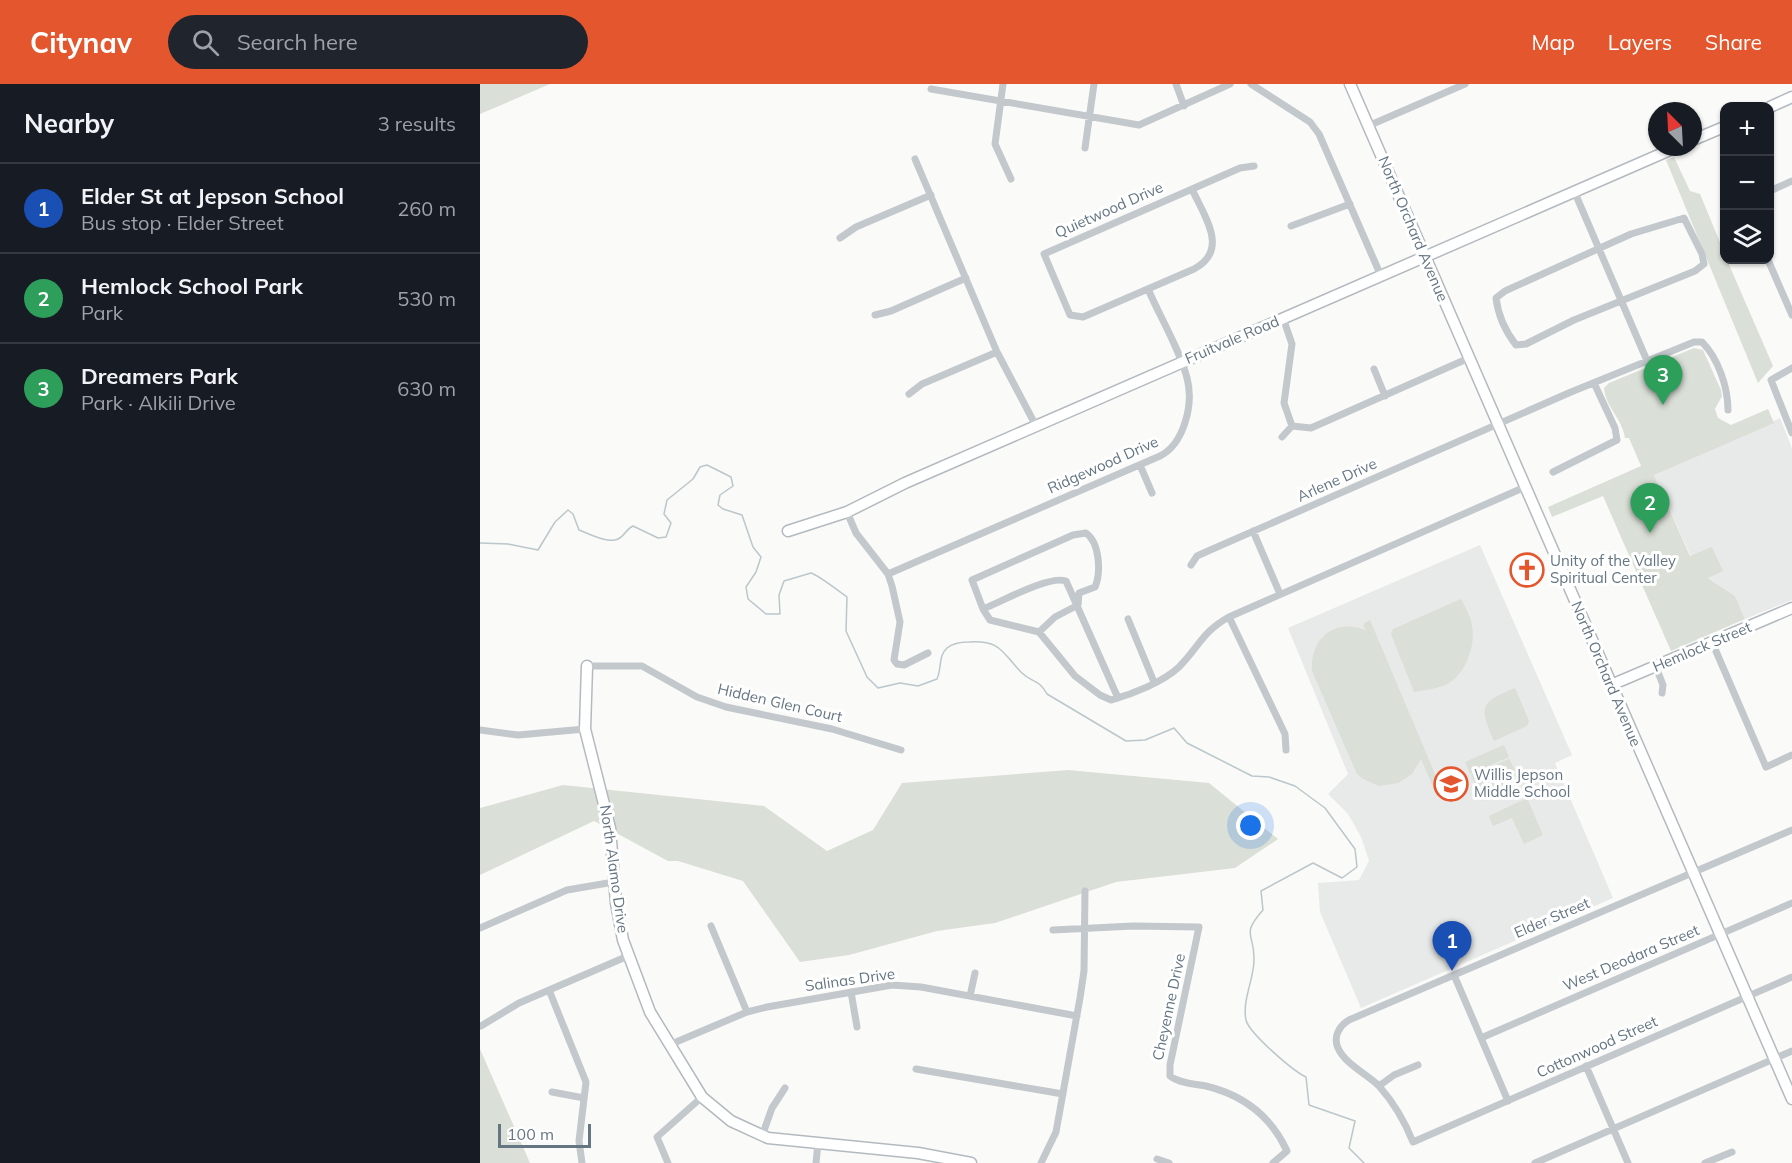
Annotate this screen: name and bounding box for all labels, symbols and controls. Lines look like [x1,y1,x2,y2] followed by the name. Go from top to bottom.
[168,15,588,69] search box
[30,25,132,60] text: Citynav
[189,26,222,59] icon: search
[237,28,358,56] text: Search here
[1532,29,1575,55] text: Map
[1608,29,1672,55] text: Layers
[1705,29,1762,55] text: Share
[1648,102,1702,156] north arrow
[1720,102,1774,264] map controls
[1720,102,1774,156] button: +
[24,107,114,140] text: Nearby
[378,111,456,136] text: 3 results
[1374,153,1453,304] street label: North Orchard Avenue
[1720,156,1774,210] button: −
[1052,177,1166,242] street label: Quietwood Drive
[81,182,344,210] text: Elder St at Jepson School
[38,196,50,221] text: 1
[397,196,456,221] text: 260 m
[81,210,284,235] text: Bus stop · Elder Street
[1720,210,1774,264] button: layers
[81,272,303,300] text: Hemlock School Park
[38,286,50,311] text: 2
[397,286,456,311] text: 530 m
[81,300,123,325] text: Park
[1182,311,1282,368] street label: Fruitvale Road
[1644,356,1682,405] pin: 3
[81,362,238,390] text: Dreamers Park
[38,376,50,401] text: 3
[397,376,456,401] text: 630 m
[81,390,236,415] text: Park · Alkili Drive
[1044,432,1161,497] street label: Ridgewood Drive
[1294,454,1380,506] street label: Arlene Drive
[1630,484,1670,533] pin: 2
[1550,551,1676,587] place label: Unity of the Valley Spiritual Center
[1509,552,1545,588] church icon: Unity of the Valley Spiritual Center
[1567,598,1646,749] street label: North Orchard Avenue
[1650,617,1754,676] street label: Hemlock Street
[716,679,844,726] street label: Hidden Glen Court
[1474,765,1570,801] place label: Willis Jepson Middle School
[1433,766,1469,802] school or university icon: Willis Jepson Middle School
[596,804,633,934] street label: North Alamo Drive
[1236,811,1265,840] your location
[1511,893,1593,942] street label: Elder Street
[1560,920,1702,995] street label: West Deodara Street
[1432,922,1472,971] pin: 1
[1148,952,1189,1062] street label: Cheyenne Drive
[804,964,896,995] street label: Salinas Drive
[1533,1011,1660,1082] street label: Cottonwood Street
[498,1121,591,1148] scale bar
[507,1124,554,1144] text: 100 m

